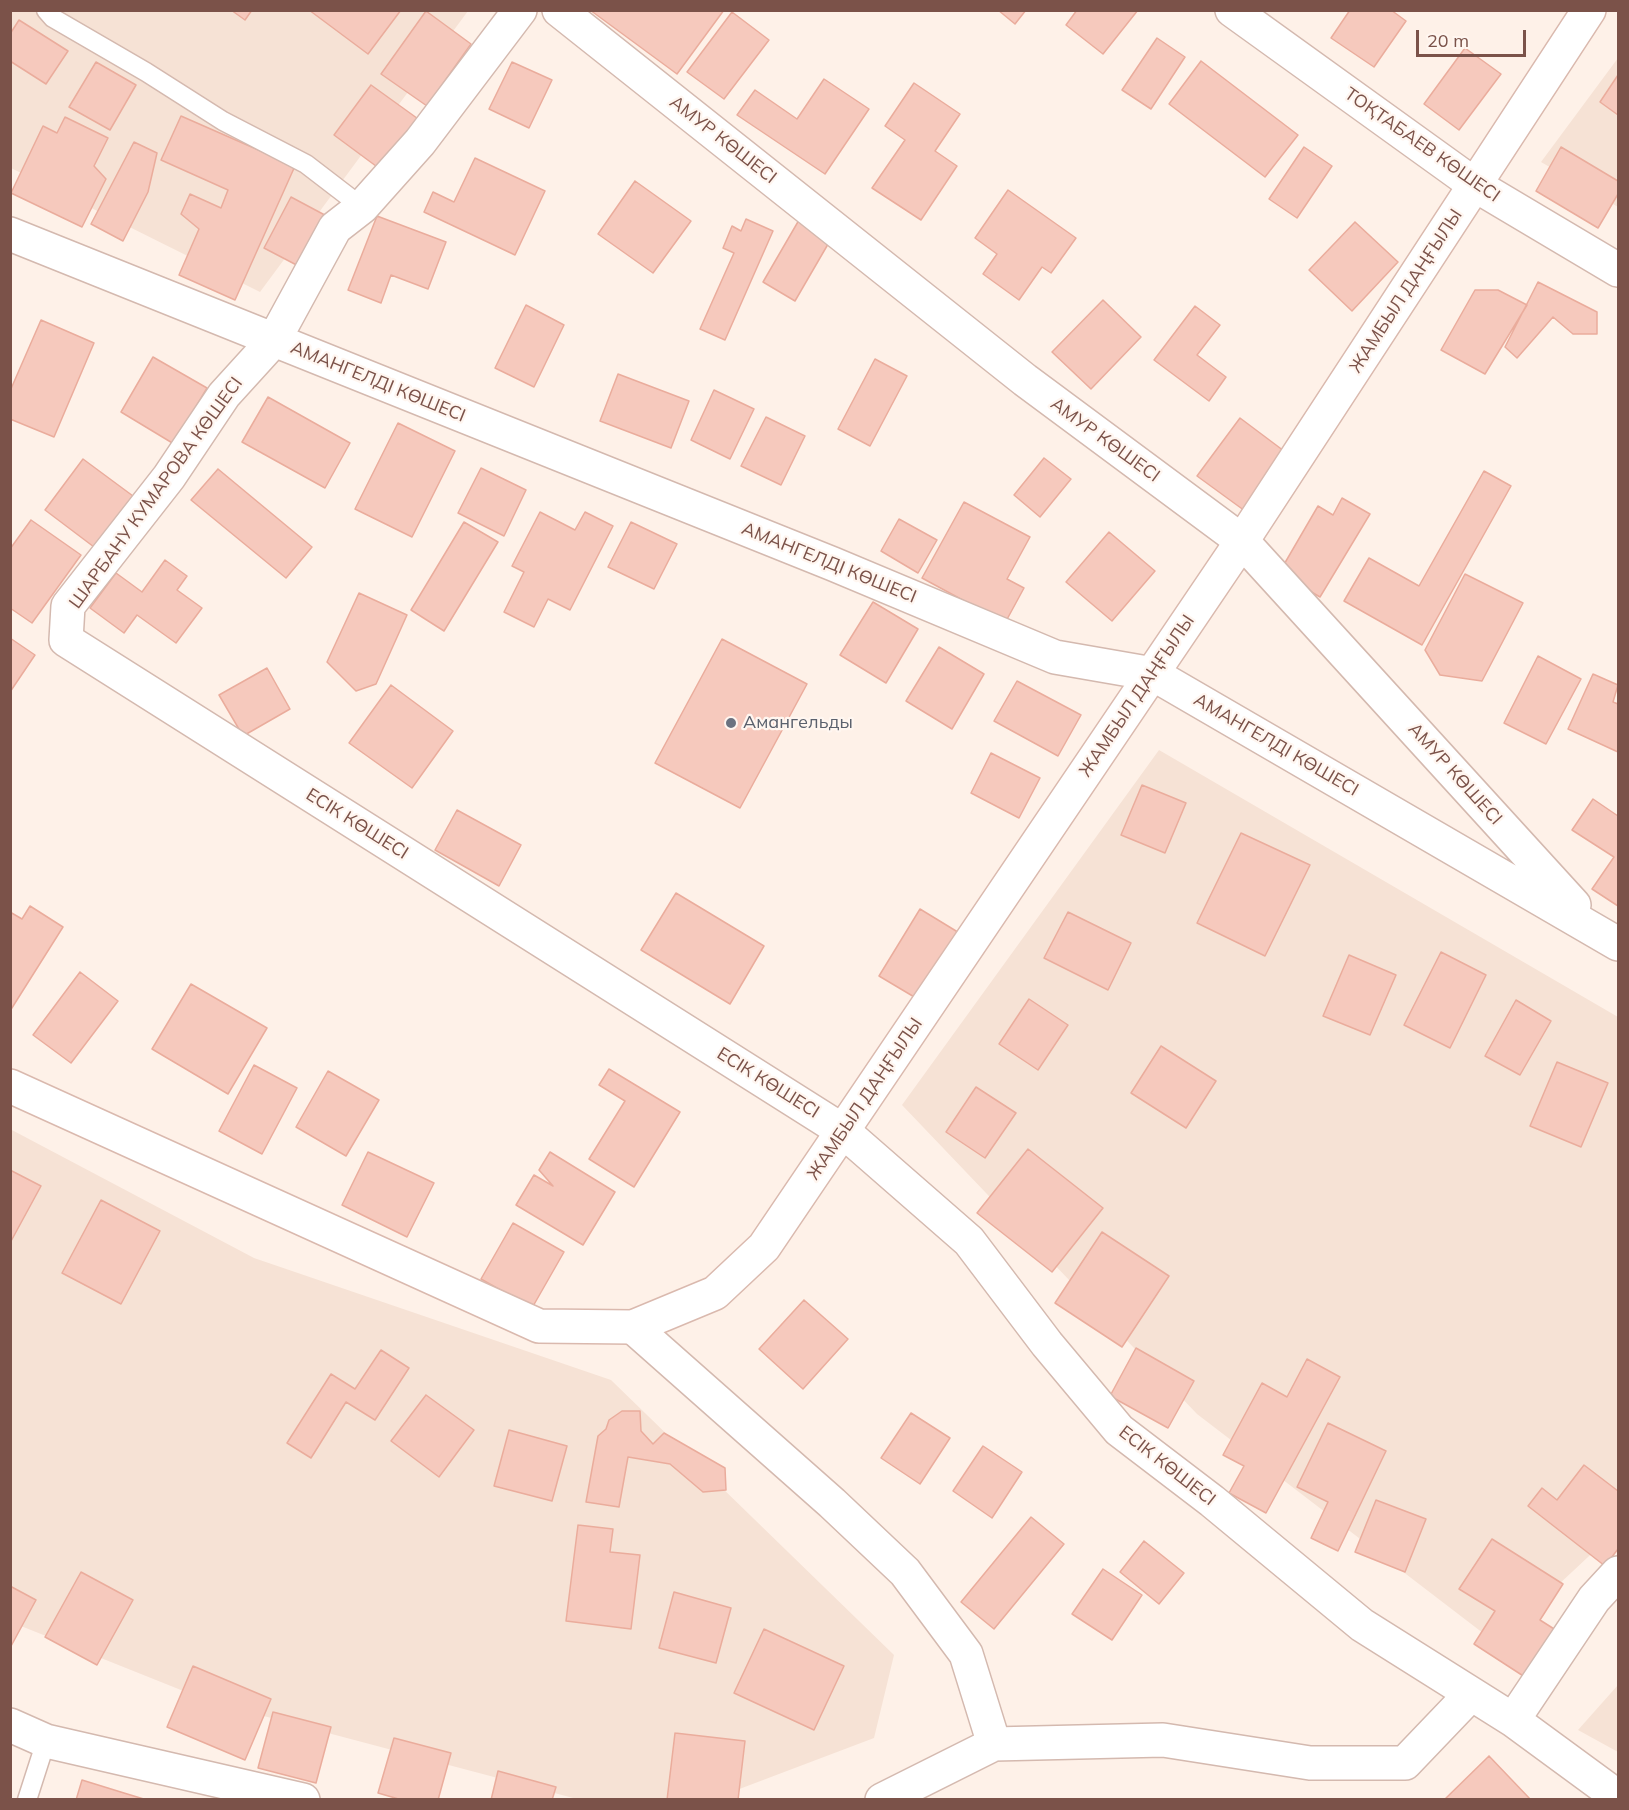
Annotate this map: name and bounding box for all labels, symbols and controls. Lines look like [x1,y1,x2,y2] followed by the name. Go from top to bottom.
[1419,18,1528,56] scale bar
[1427,29,1469,52] text: 20 m
[1340,83,1504,207] street label: ТОҚТАБАЕВ КӨШЕСІ
[665,92,781,188] street label: АМУР КӨШЕСІ
[1345,205,1467,377] street label: ЖАМБЫЛ ДАҢҒЫЛЫ
[288,337,468,427] street label: АМАНГЕЛДІ КӨШЕСІ
[65,373,247,613] street label: ШАРБАНУ КУМАРОВА КӨШЕСІ
[1046,393,1164,487] street label: АМУР КӨШЕСІ
[739,518,919,608] street label: АМАНГЕЛДІ КӨШЕСІ
[1075,611,1199,781] street label: ЖАМБЫЛ ДАҢҒЫЛЫ
[1190,689,1362,801] street label: АМАНГЕЛДІ КӨШЕСІ
[743,712,853,734] place label: Амангельды
[724,716,738,730] marker: Амангельды
[1404,719,1506,829] street label: АМУР КӨШЕСІ
[302,784,412,864] street label: ЕСІК КӨШЕСІ
[803,1014,927,1184] street label: ЖАМБЫЛ ДАҢҒЫЛЫ
[713,1043,823,1123] street label: ЕСІК КӨШЕСІ
[1114,1422,1220,1510] street label: ЕСІК КӨШЕСІ

